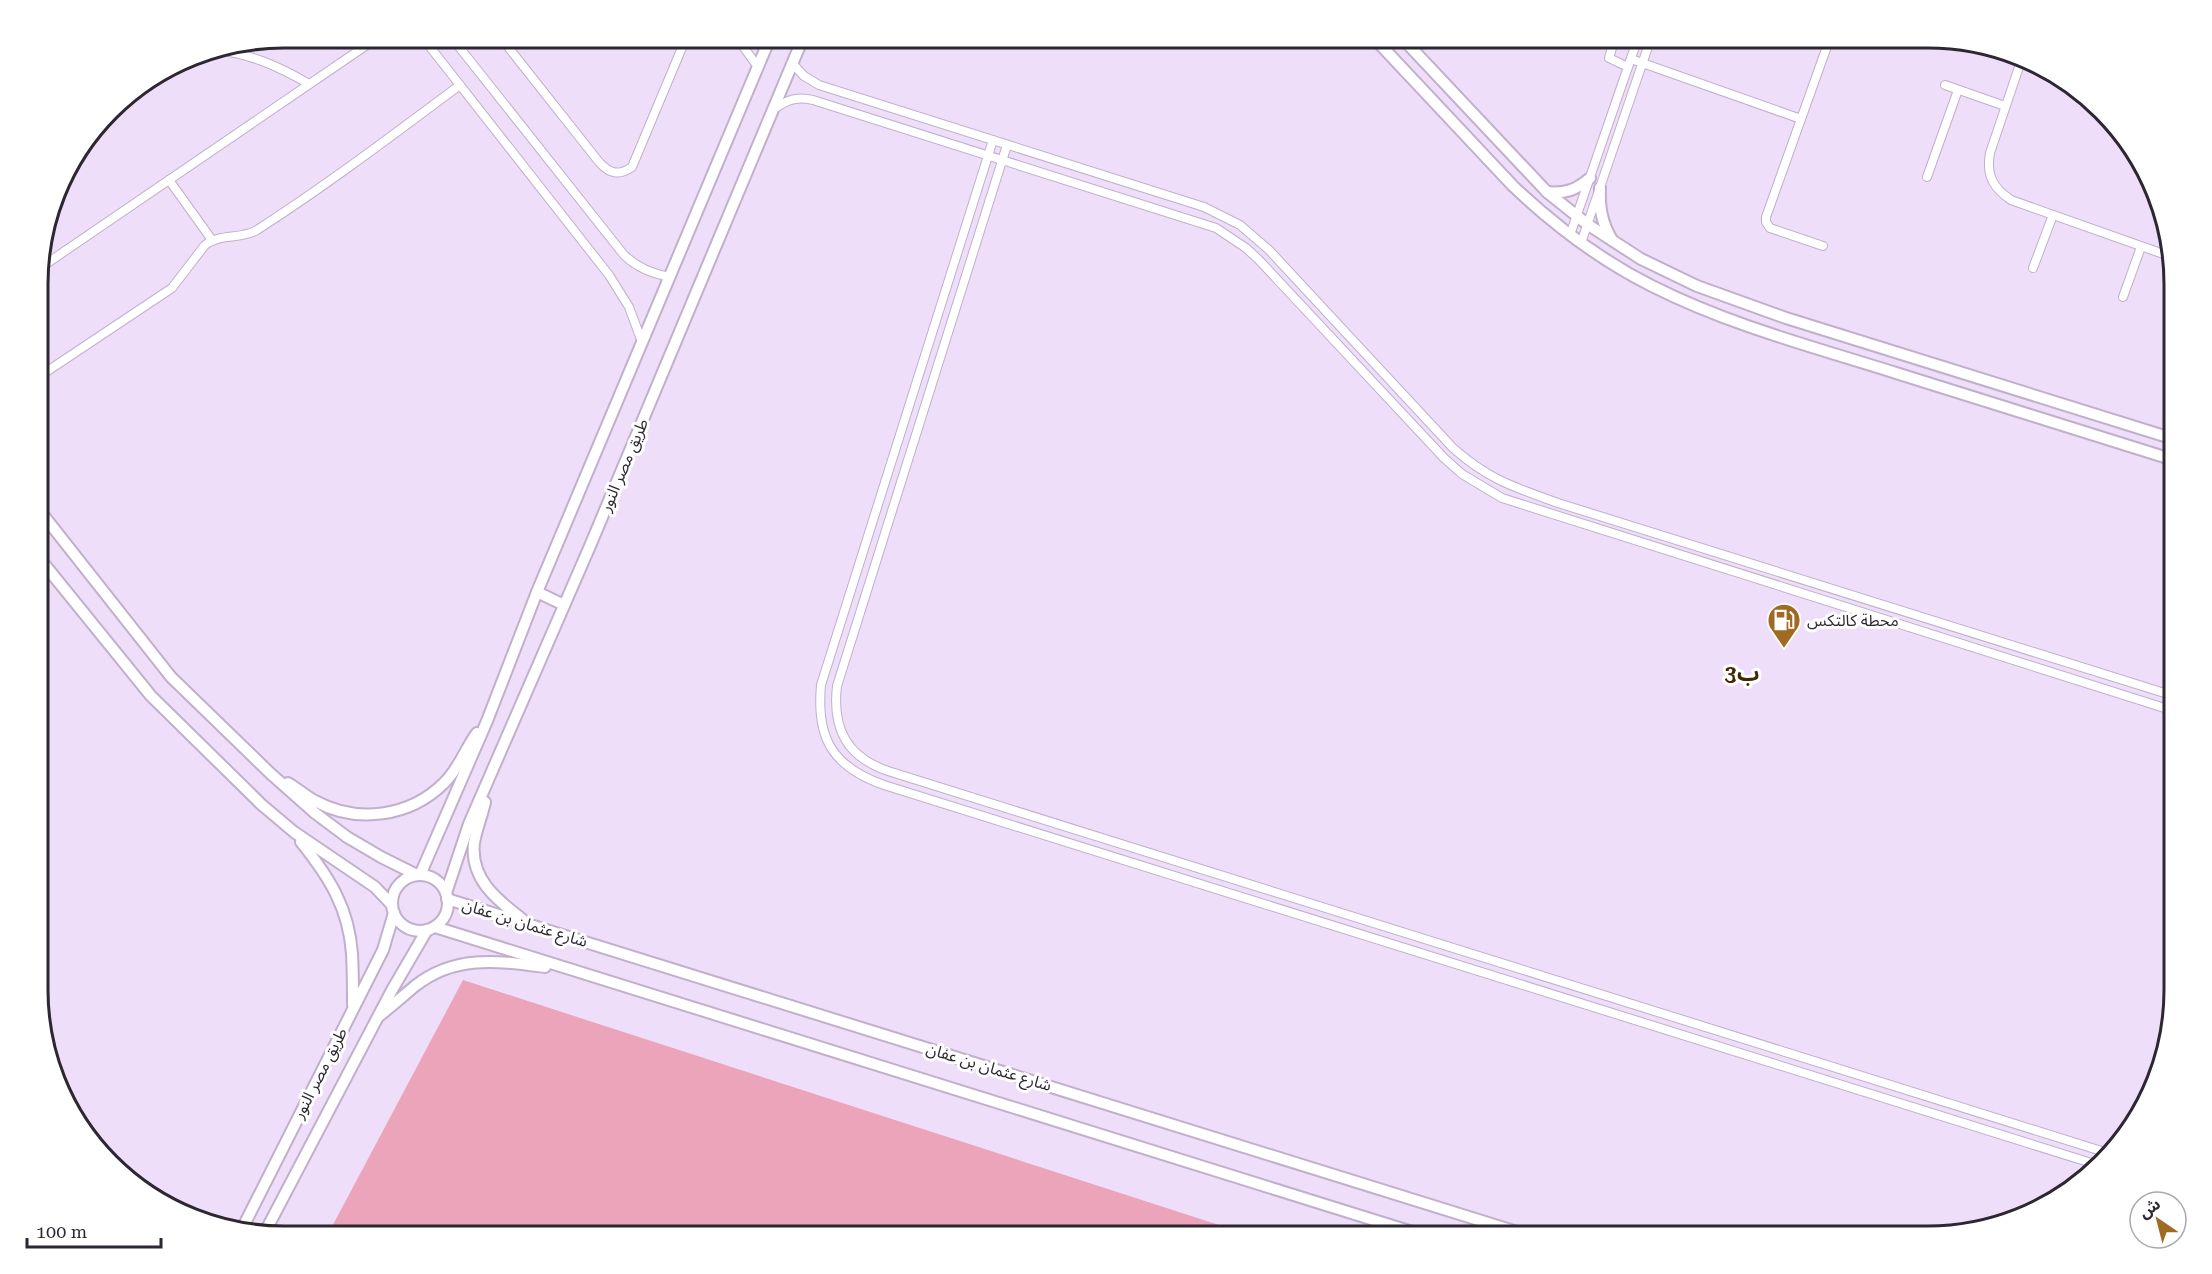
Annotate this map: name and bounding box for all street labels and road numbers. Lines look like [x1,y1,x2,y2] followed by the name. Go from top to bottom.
[595,415,653,516] street label: طريق مصر النور
[459,895,590,954] street label: شارع عثمان بن عفان
[289,1024,352,1123] street label: طريق مصر النور
[923,1039,1054,1098] street label: شارع عثمان بن عفان

